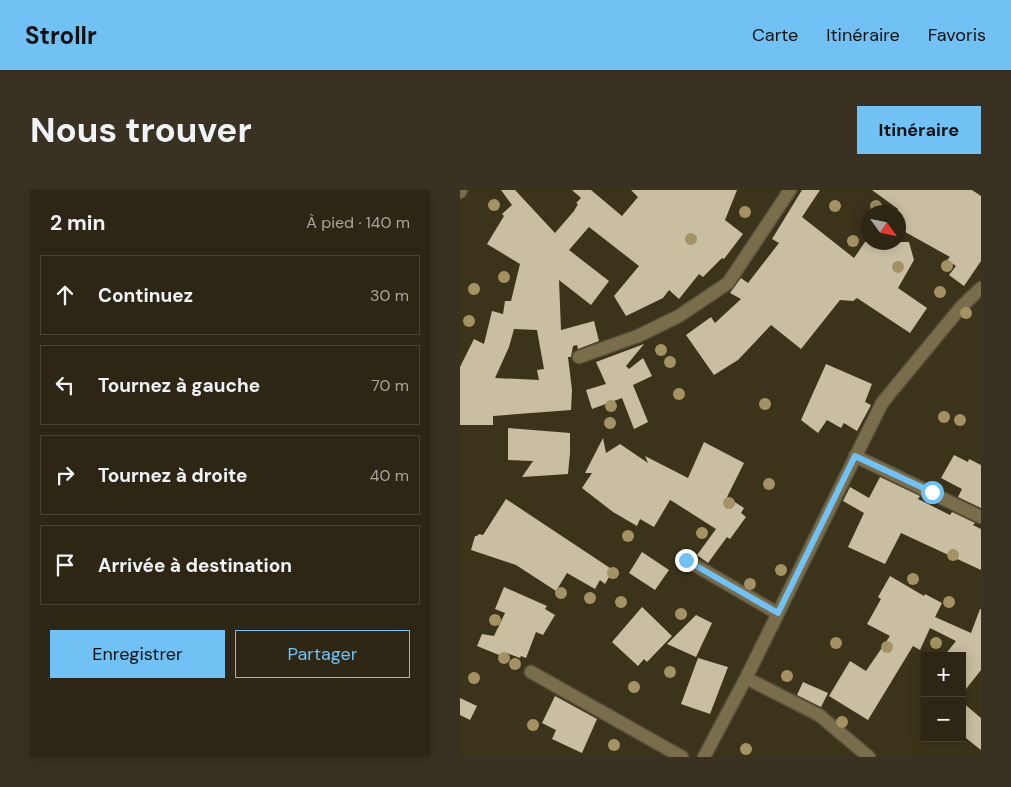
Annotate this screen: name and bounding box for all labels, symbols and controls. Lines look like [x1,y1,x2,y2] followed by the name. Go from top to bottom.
[25,20,97,51] text: Strollr
[752,23,798,47] text: Carte
[826,23,900,47] text: Itinéraire
[928,23,986,47] text: Favoris
[857,106,981,154] button: Itinéraire
[30,107,252,153] text: Nous trouver
[861,205,906,250] north arrow
[50,209,106,237] text: 2 min
[306,212,410,233] text: À pied · 140 m
[51,281,79,309] icon: ahead
[98,283,193,308] text: Continuez
[370,285,409,306] text: 30 m
[51,371,79,399] icon: left
[98,373,260,398] text: Tournez à gauche
[371,375,409,396] text: 70 m
[51,461,79,489] icon: right
[98,463,248,488] text: Tournez à droite
[370,465,409,486] text: 40 m
[921,481,944,504] route start
[675,549,698,572] route end
[51,551,79,579] icon: arrive
[98,553,292,578] text: Arrivée à destination
[50,630,225,678] button: Enregistrer
[235,630,410,678] button: Partager
[921,652,966,742] map controls
[921,652,966,697] button: +
[921,697,966,742] button: −

